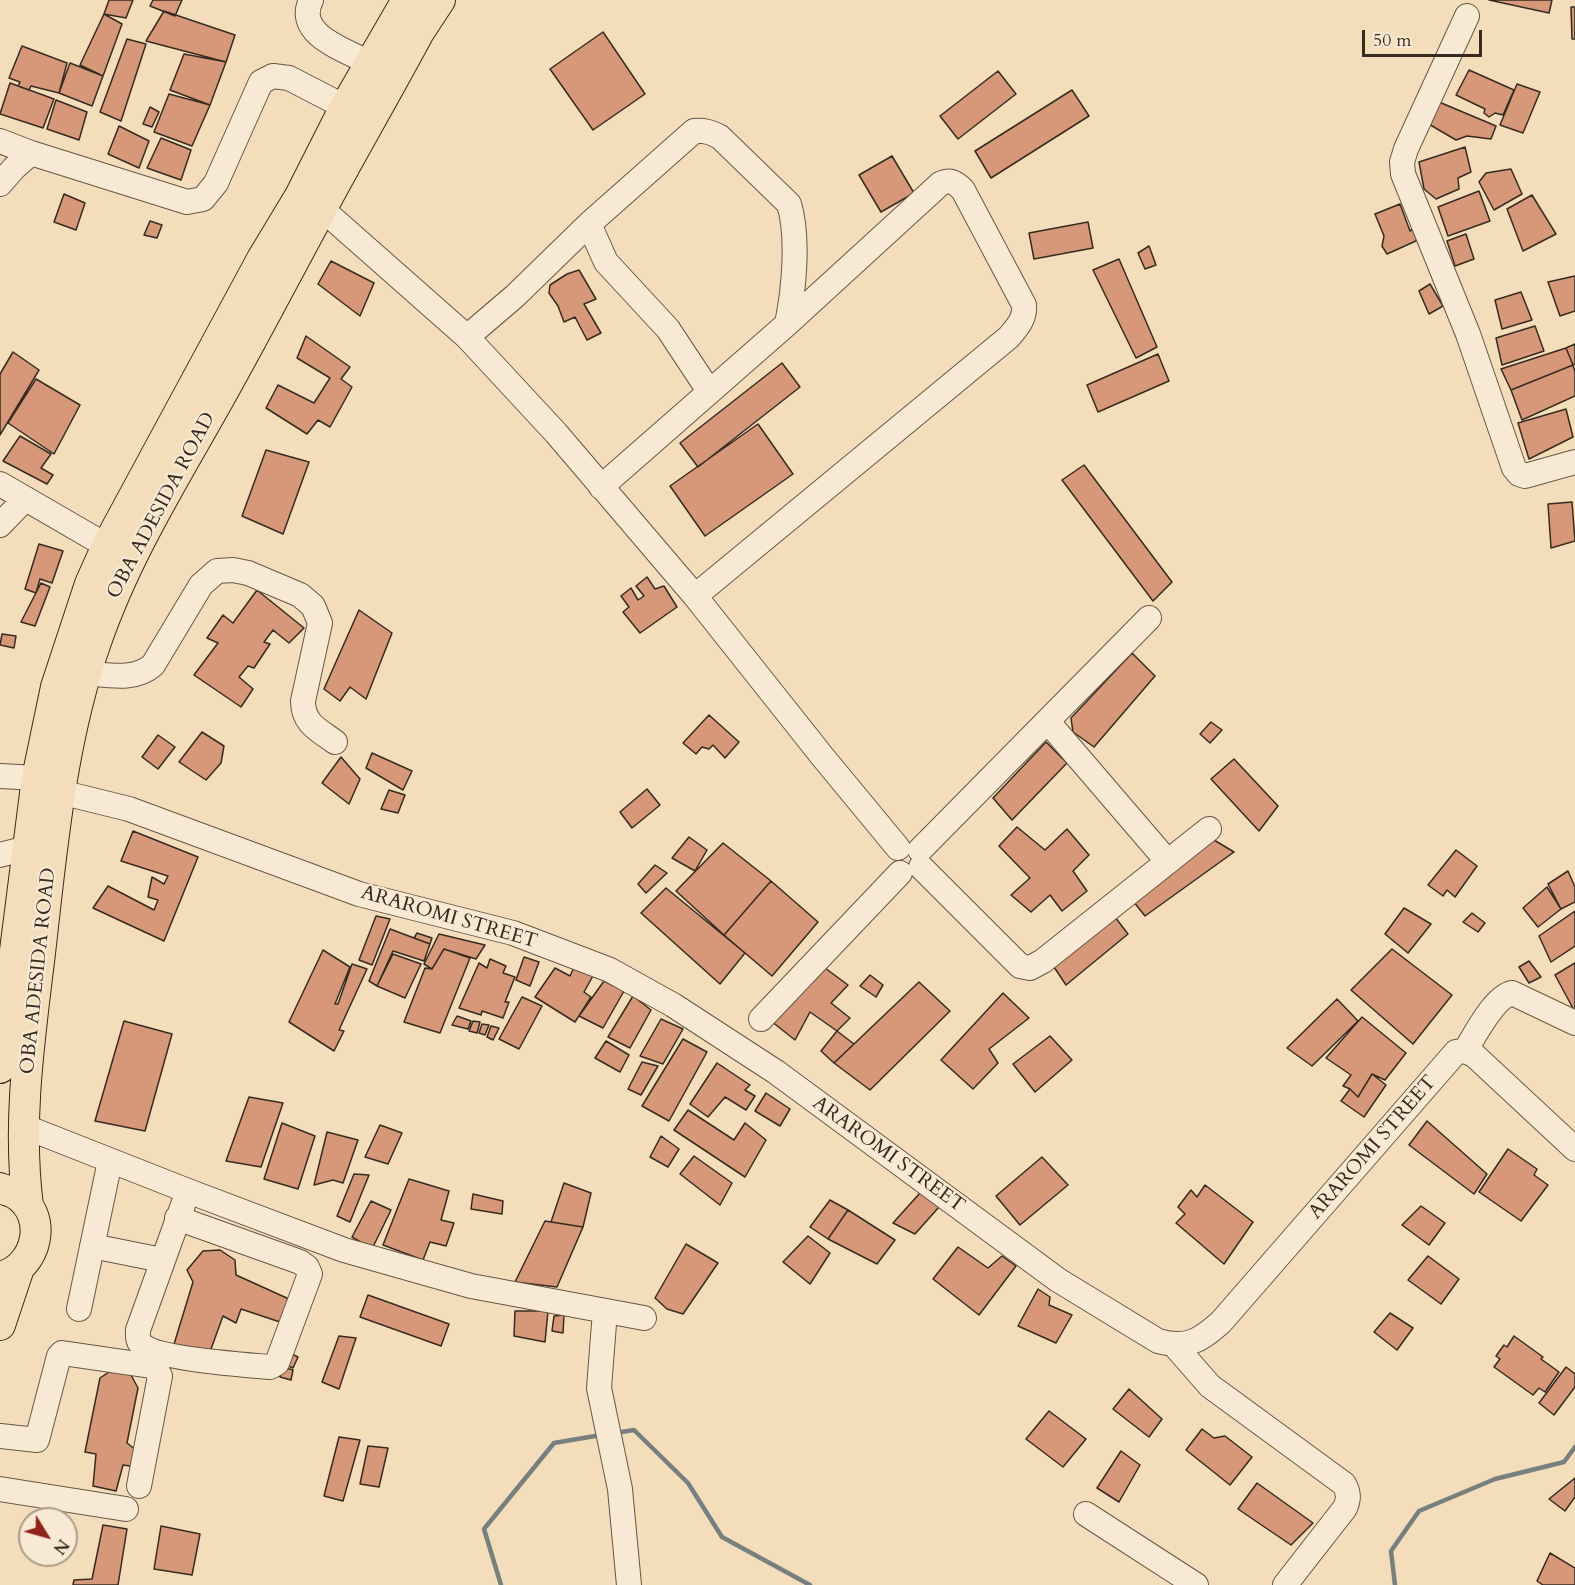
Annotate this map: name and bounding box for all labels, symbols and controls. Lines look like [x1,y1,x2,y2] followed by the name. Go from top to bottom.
[1365,18,1485,56] scale bar
[1373,28,1412,53] text: 50 m
[103,409,221,603] street label: OBA ADESIDA ROAD
[16,867,62,1075] street label: OBA ADESIDA ROAD
[358,881,540,955] street label: ARAROMI STREET
[1304,1071,1442,1225] street label: ARAROMI STREET
[807,1092,969,1218] street label: ARAROMI STREET
[18,1507,78,1567] north arrow
[48,1534,74,1559] text: N

